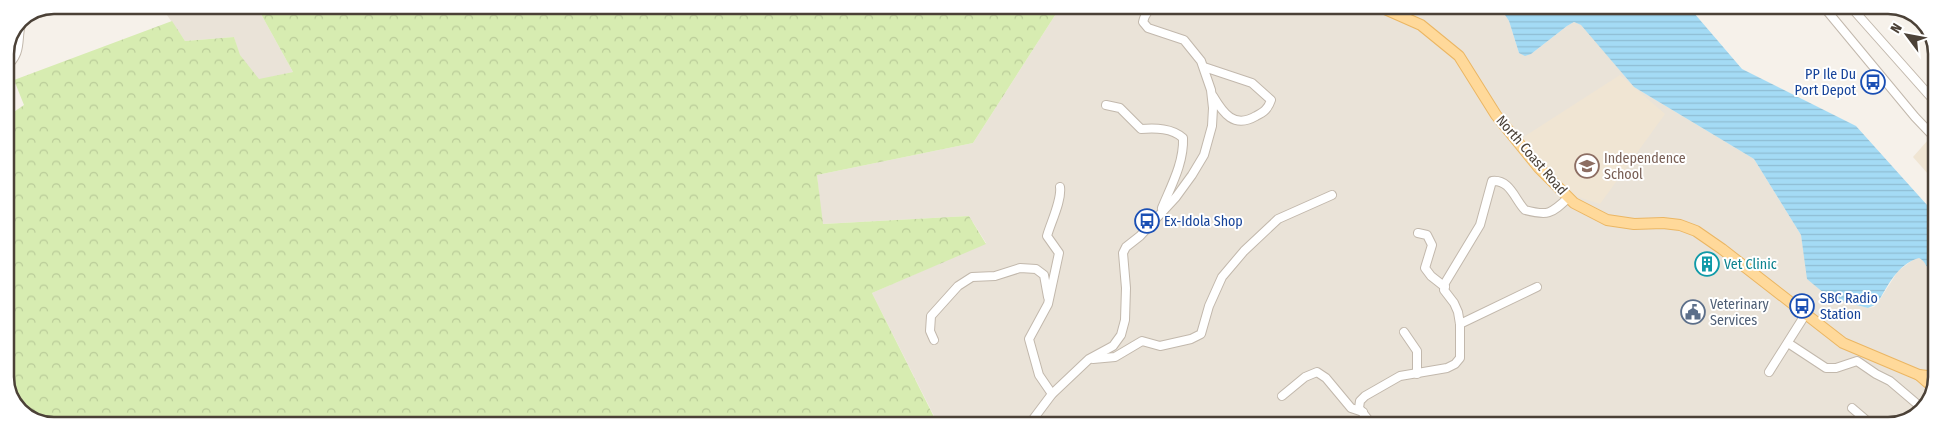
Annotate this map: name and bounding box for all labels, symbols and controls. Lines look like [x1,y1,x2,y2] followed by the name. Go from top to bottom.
[1882,10,1932,60] north arrow
[1887,20,1906,36] text: N
[1795,66,1856,99] place label: PP Ile Du Port Depot
[1860,69,1886,95] bus stop icon: PP Ile Du Port Depot
[1493,112,1571,199] street label: North Coast Road
[1604,150,1686,183] place label: Independence School
[1574,153,1600,179] school or university icon: Independence School
[1134,208,1160,234] bus stop icon: Ex-Idola Shop
[1164,213,1243,230] place label: Ex-Idola Shop
[1694,251,1720,277] building icon: Vet Clinic
[1724,256,1777,273] place label: Vet Clinic
[1820,290,1878,323] place label: SBC Radio Station
[1789,293,1815,319] bus stop icon: SBC Radio Station
[1710,296,1770,329] place label: Veterinary Services
[1680,299,1706,325] public building icon: Veterinary Services

